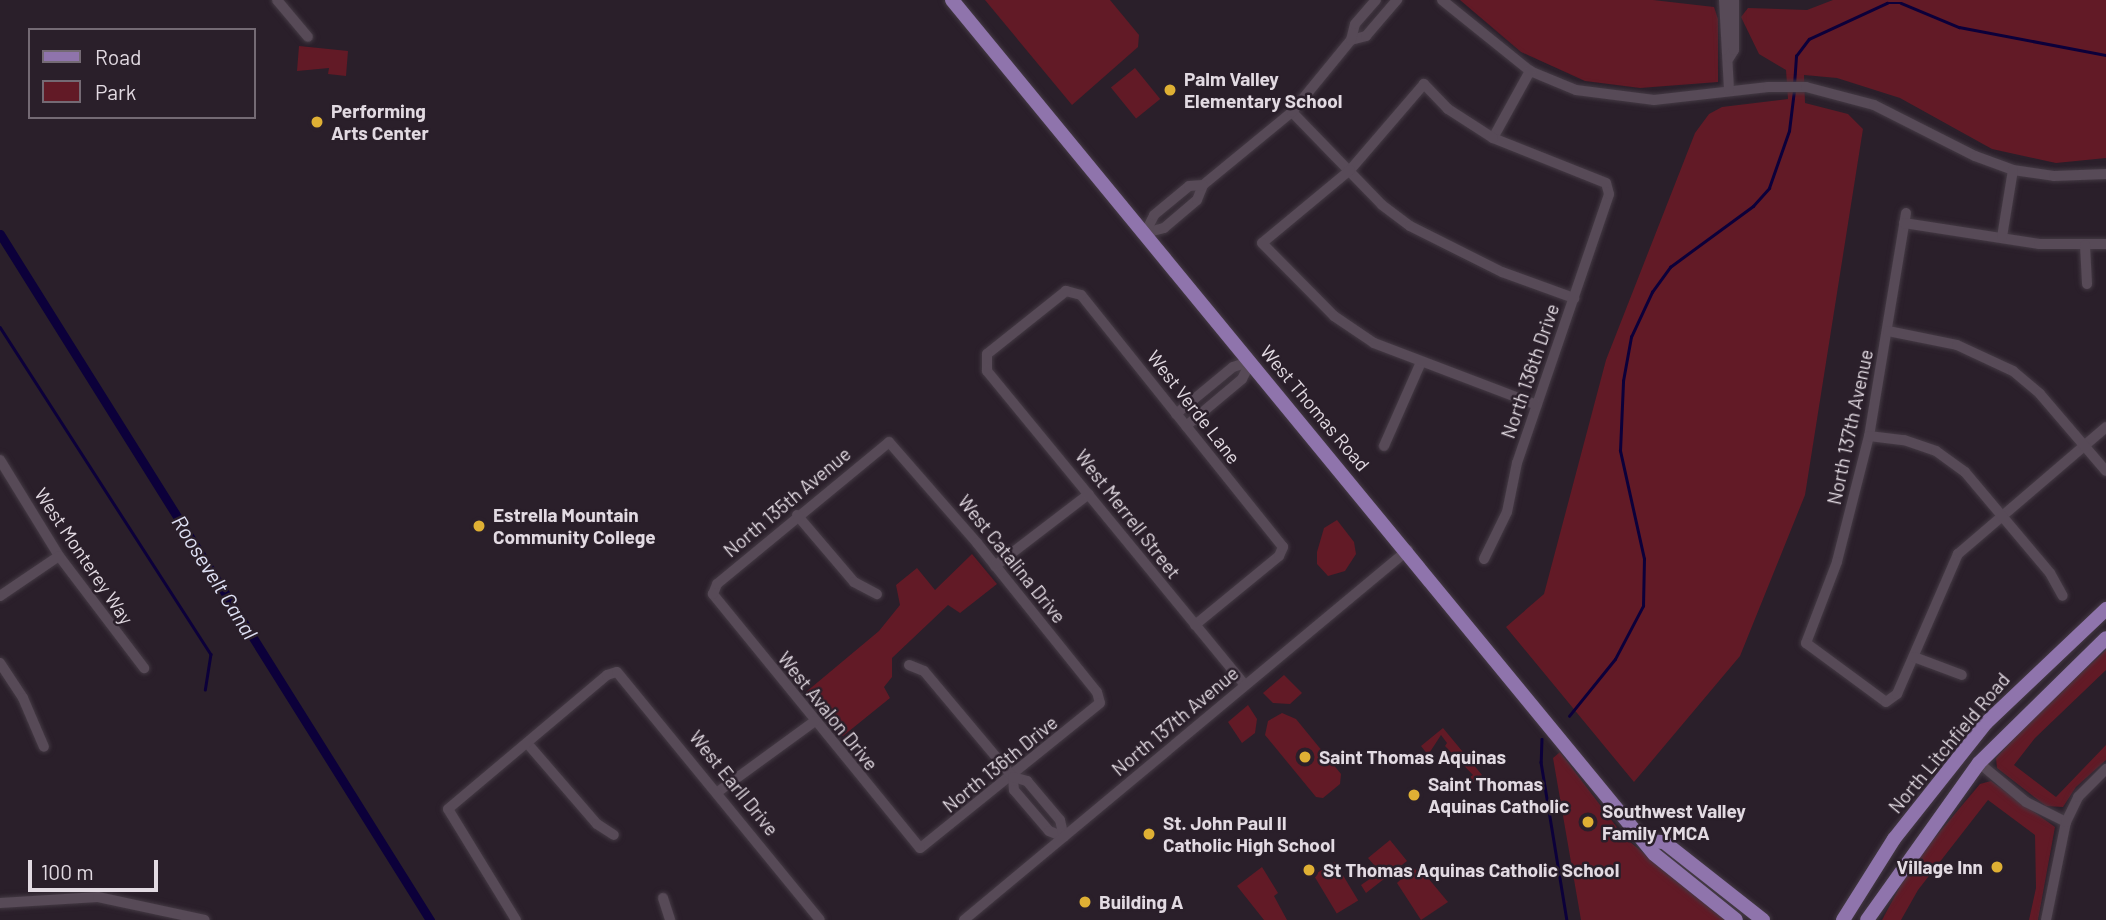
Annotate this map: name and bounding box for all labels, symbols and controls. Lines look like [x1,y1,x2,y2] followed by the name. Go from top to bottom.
[28,28,256,119] legend
[95,44,141,69] text: Road
[1184,68,1342,112] place label: Palm Valley Elementary School
[95,79,136,104] text: Park
[1162,82,1178,98] marker: Palm Valley Elementary School
[331,100,429,144] place label: Performing Arts Center
[309,114,325,130] marker: Performing Arts Center
[1496,301,1564,441] street label: North 136th Drive
[1256,340,1374,476] street label: West Thomas Road
[1143,346,1245,468] street label: West Verde Lane
[1822,347,1878,507] street label: North 137th Avenue
[719,442,855,562] street label: North 135th Avenue
[1071,445,1185,583] street label: West Merrell Street
[30,483,138,629] street label: West Monterey Way
[953,490,1071,628] street label: West Catalina Drive
[493,504,656,548] place label: Estrella Mountain Community College
[167,510,263,644] water label: Roosevelt Canal
[471,518,487,534] marker: Estrella Mountain Community College
[773,647,883,775] street label: West Avalon Drive
[1107,661,1243,781] street label: North 137th Avenue
[1884,668,2014,818] street label: North Litchfield Road
[938,711,1062,817] street label: North 136th Drive
[685,726,783,840] street label: West Earll Drive
[1319,746,1506,768] place label: Saint Thomas Aquinas
[1297,749,1313,765] marker: Saint Thomas Aquinas
[1428,773,1569,817] place label: Saint Thomas Aquinas Catholic
[1406,787,1422,803] marker: Saint Thomas Aquinas Catholic
[1602,800,1746,844] place label: Southwest Valley Family YMCA
[1163,812,1335,856] place label: St. John Paul II Catholic High School
[1580,814,1596,830] marker: Southwest Valley Family YMCA
[1141,826,1157,842] marker: St. John Paul II Catholic High School
[32,846,161,890] scale bar
[1897,856,1983,878] place label: Village Inn
[41,859,94,884] text: 100 m
[1323,859,1619,881] place label: St Thomas Aquinas Catholic School
[1989,859,2005,875] marker: Village Inn
[1301,862,1317,878] marker: St Thomas Aquinas Catholic School
[1099,891,1184,913] place label: Building A
[1077,894,1093,910] marker: Building A

